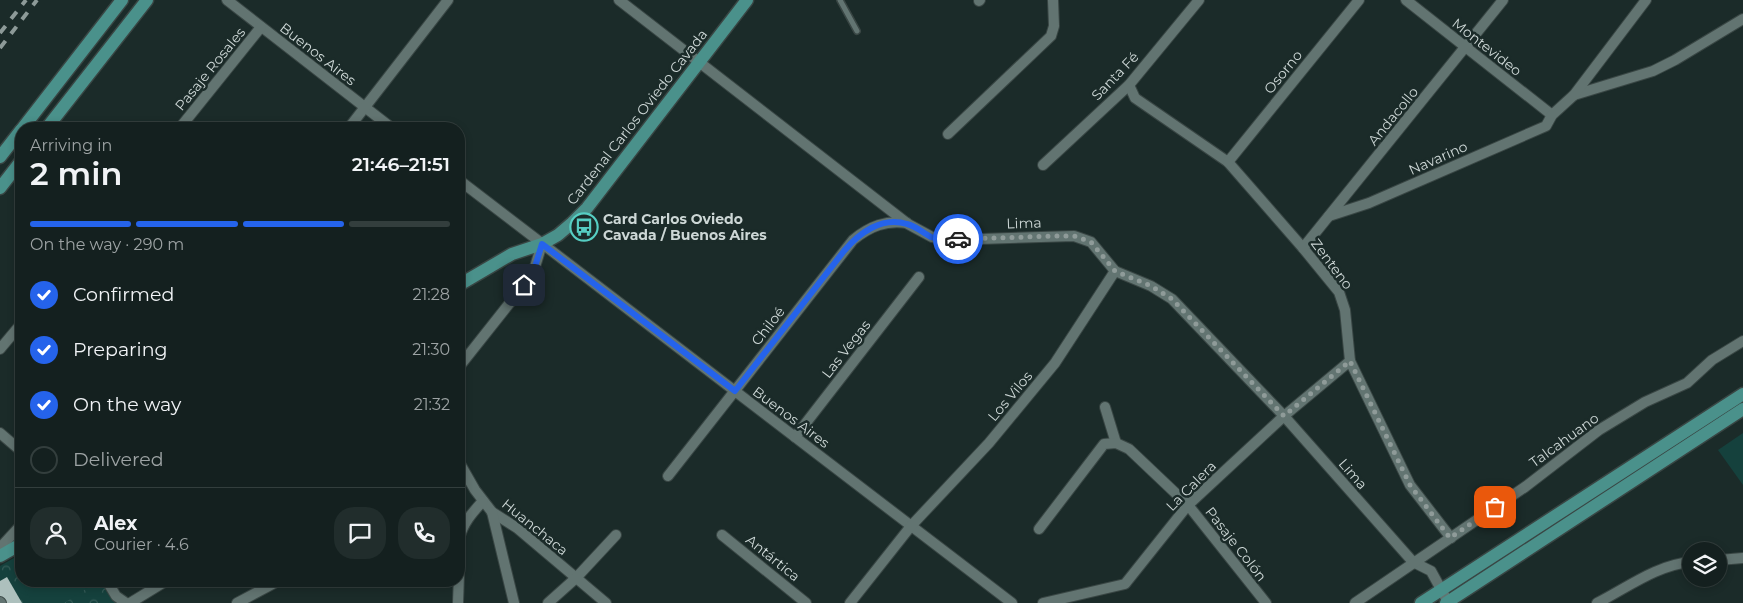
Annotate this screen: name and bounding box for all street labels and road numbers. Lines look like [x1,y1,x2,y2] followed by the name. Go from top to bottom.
[1449,14,1526,80] street label: Montevideo
[276,19,360,89] street label: Buenos Aires
[171,23,249,114] street label: Pasaje Rosales
[563,26,711,208] street label: Cardenal Carlos Oviedo Cavada
[1260,46,1306,98] street label: Osorno
[1087,48,1143,104] street label: Santa Fé
[1364,83,1422,149] street label: Andacollo
[1406,137,1470,179] street label: Navarino
[1006,213,1042,233] street label: Lima
[1307,235,1357,293] street label: Zenteno
[747,303,789,349] street label: Chiloé
[818,316,874,382] street label: Las Vegas
[984,367,1036,425] street label: Los Vilos
[749,382,833,452] street label: Buenos Aires
[1526,409,1602,471] street label: Talcahuano
[1335,455,1371,493] street label: Lima
[1162,457,1220,515] street label: La Calera
[498,495,572,559] street label: Huanchaca
[1201,503,1271,585] street label: Pasaje Colón
[742,531,804,585] street label: Antártica

